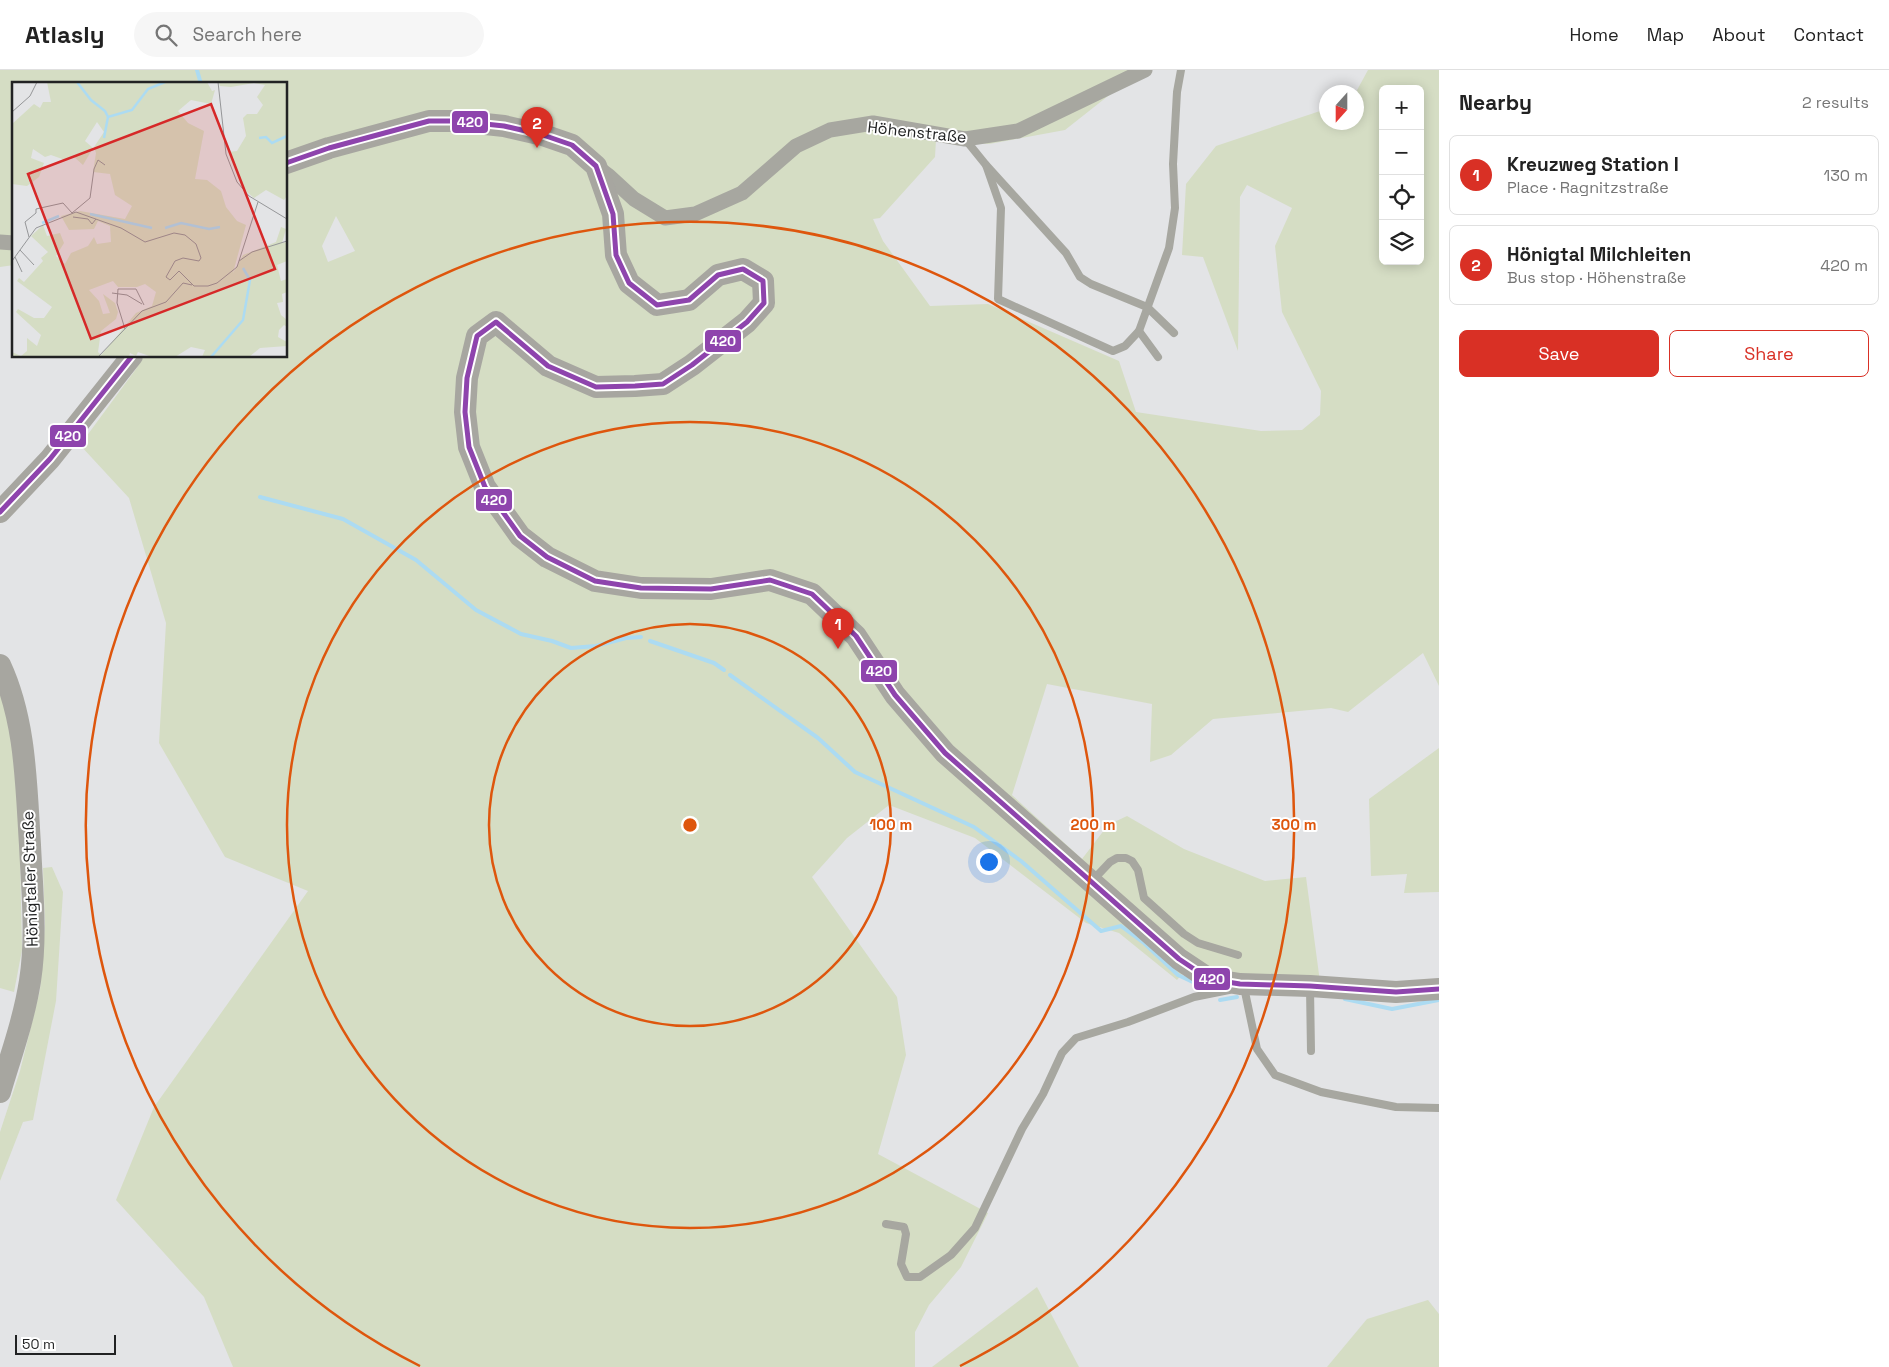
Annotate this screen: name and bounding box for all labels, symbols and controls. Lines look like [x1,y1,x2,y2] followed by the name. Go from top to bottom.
[134,12,484,57] search box
[25,19,104,50] text: Atlasly
[152,21,180,49] icon: search
[192,22,302,47] text: Search here
[1570,23,1619,46] text: Home
[1647,23,1684,46] text: Map
[1712,23,1766,46] text: About
[1794,23,1864,46] text: Contact
[12,82,288,358] inset map
[1319,85,1364,130] north arrow
[1379,85,1424,265] map controls
[1379,85,1424,130] button: +
[1459,89,1532,116] text: Nearby
[1802,92,1869,113] text: 2 results
[521,107,553,148] pin: 2
[451,110,489,134] line badge: 420
[457,113,483,131] text: 420
[866,116,968,148] street label: Höhenstraße
[1379,130,1424,175] button: −
[1507,152,1679,177] text: Kreuzweg Station I
[1472,165,1480,186] text: 1
[1824,165,1868,186] text: 130 m
[1379,175,1424,220] button: locate
[1507,177,1669,198] text: Place · Ragnitzstraße
[1379,220,1424,265] button: layers
[1507,242,1691,267] text: Hönigtal Milchleiten
[1471,255,1481,276] text: 2
[1820,255,1868,276] text: 420 m
[1507,267,1686,288] text: Bus stop · Höhenstraße
[704,329,742,353] line badge: 420
[1459,330,1659,377] button: Save
[1669,330,1869,377] button: Share
[710,332,736,350] text: 420
[49,424,87,448] line badge: 420
[55,427,81,445] text: 420
[475,488,513,512] line badge: 420
[481,491,507,509] text: 420
[822,608,854,649] pin: 1
[860,659,898,683] line badge: 420
[866,662,892,680] text: 420
[17,811,43,947] street label: Hönigtaler Straße
[870,815,912,834] text: 100 m
[1071,815,1115,834] text: 200 m
[1271,815,1317,834] text: 300 m
[681,816,699,834] centre of rings
[976,849,1002,875] your location
[1193,967,1231,991] line badge: 420
[1199,970,1225,988] text: 420
[15,1332,116,1355] scale bar
[22,1335,55,1353] text: 50 m

